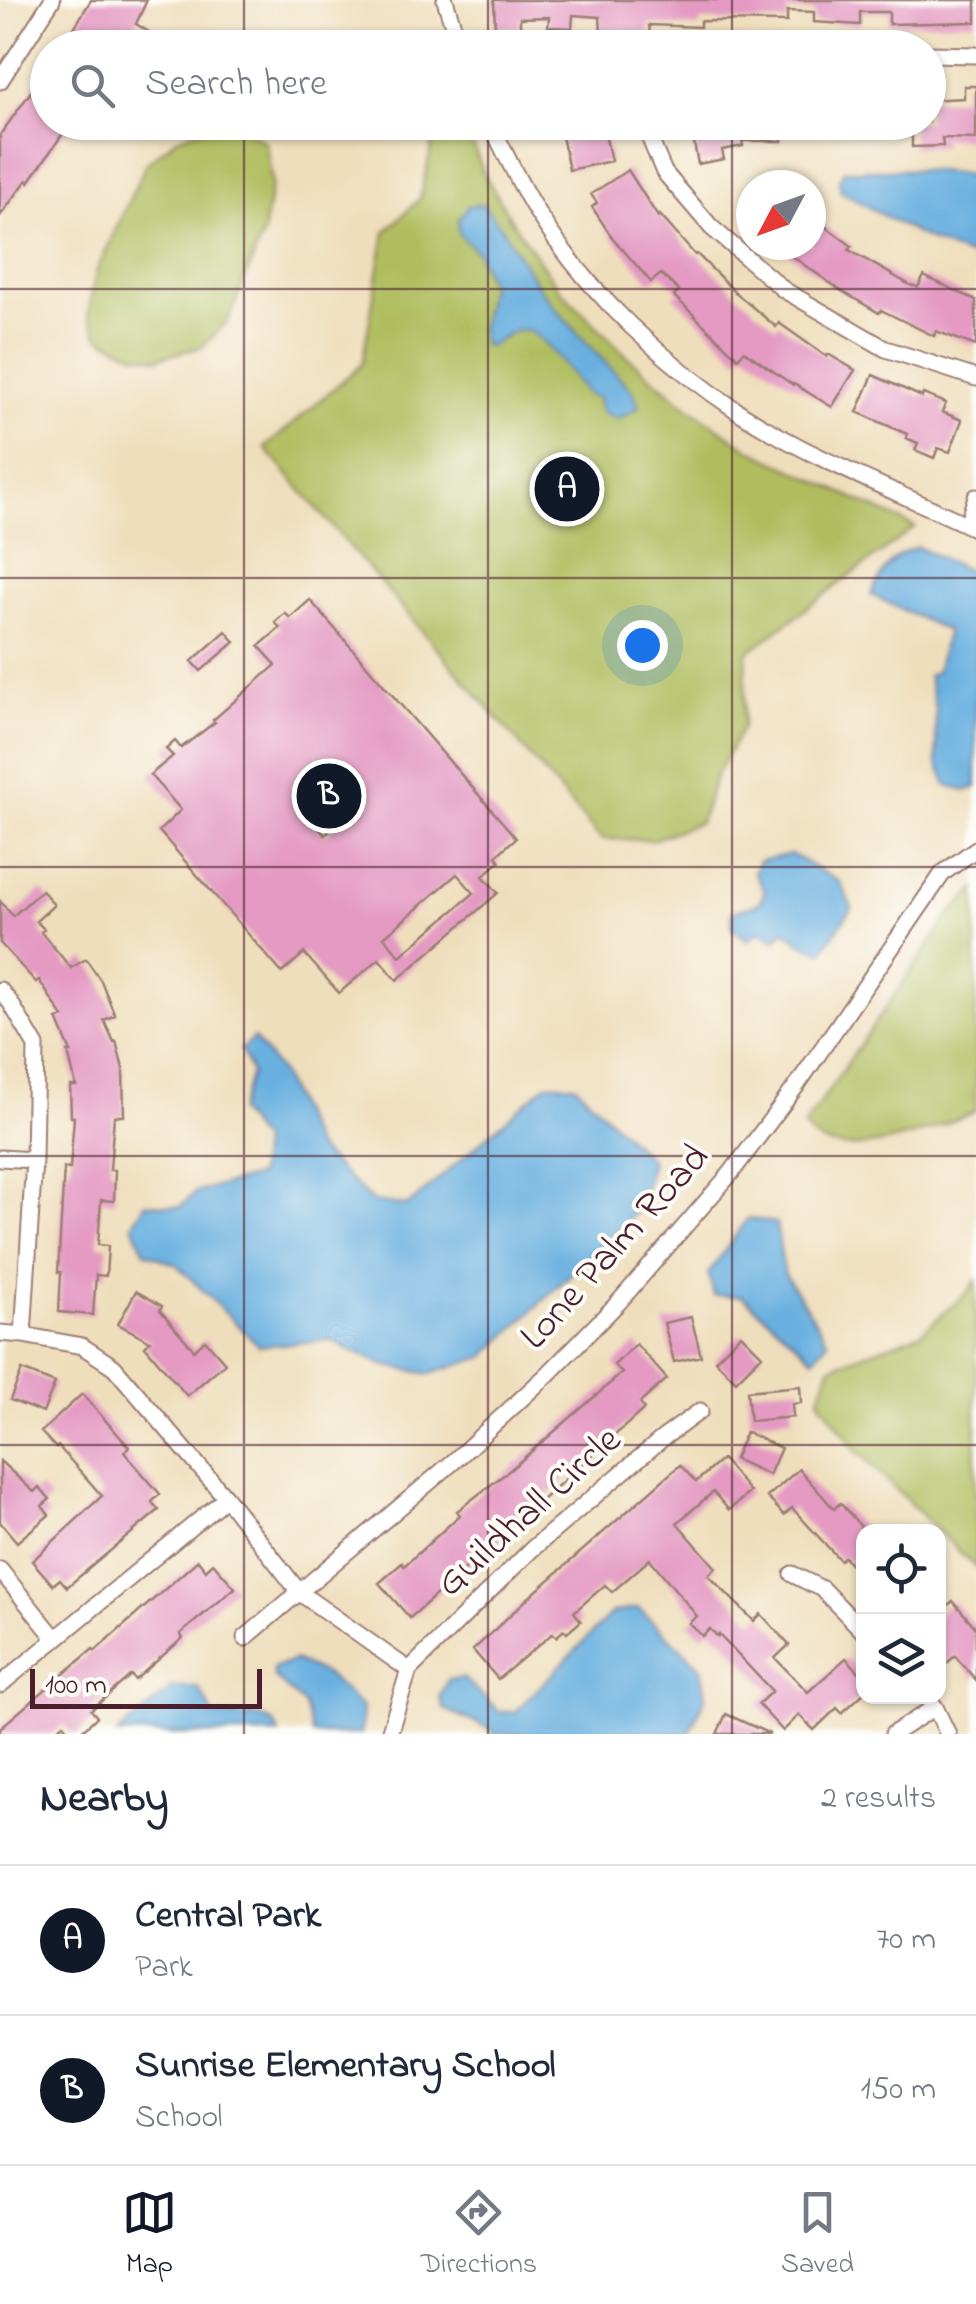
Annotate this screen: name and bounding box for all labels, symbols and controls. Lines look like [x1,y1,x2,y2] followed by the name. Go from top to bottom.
[30,30,946,140] search box
[145,57,327,113] text: Search here
[65,58,120,113] icon: search
[736,170,826,260] north arrow
[534,452,600,526] pin: A
[617,620,668,671] your location
[296,758,362,834] pin: B
[507,1132,725,1364] street label: Lone Palm Road
[424,1413,636,1613] street label: Guildhall Circle
[856,1524,946,1704] map controls
[856,1524,946,1614] button: locate
[856,1614,946,1704] button: layers
[30,1664,262,1708] scale bar
[45,1666,107,1707] text: 100 m
[40,1769,168,1830] text: Nearby
[821,1776,936,1823] text: 2 results
[135,1889,321,1945] text: Central Park
[63,1917,82,1964] text: A
[876,1917,936,1964] text: 70 m
[135,1945,193,1992] text: Park
[135,2039,556,2095] text: Sunrise Elementary School
[62,2067,83,2114] text: B
[861,2067,936,2114] text: 150 m
[135,2095,223,2142] text: School
[122,2185,177,2286] tab: Map
[421,2185,537,2286] tab: Directions
[781,2185,854,2286] tab: Saved

